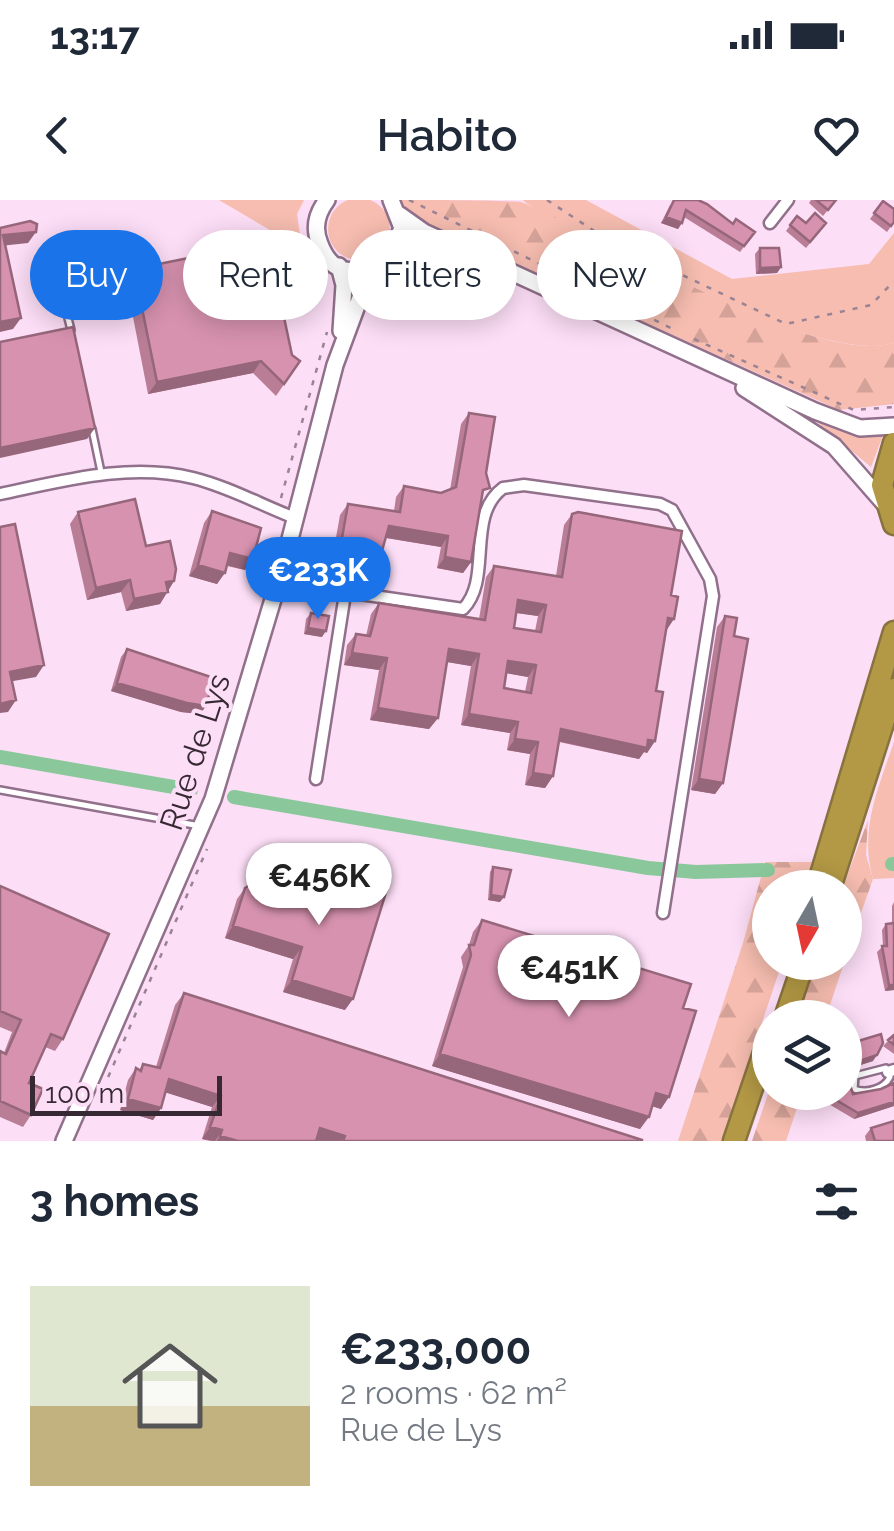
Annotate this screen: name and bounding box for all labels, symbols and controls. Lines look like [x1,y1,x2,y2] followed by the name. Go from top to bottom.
[50,13,139,58] text: 13:17
[30,108,85,163] icon: back
[809,108,864,163] icon: heart
[376,109,518,162] text: Habito
[30,230,163,320] chip: Buy
[183,230,328,320] chip: Rent
[348,230,517,320] chip: Filters
[537,230,682,320] chip: New
[248,537,388,622] pin: €233K
[268,551,368,588] text: €233K
[152,669,237,835] street label: Rue de Lys
[249,843,389,928] pin: €456K
[268,857,370,894] text: €456K
[752,870,862,980] north arrow
[752,870,862,1110] map controls
[499,935,639,1020] pin: €451K
[520,949,618,986] text: €451K
[752,1000,862,1110] button: layers
[30,1071,222,1116] scale bar
[45,1077,124,1110] text: 100 m
[809,1174,864,1229] icon: filters
[30,1177,199,1226] text: 3 homes
[340,1325,531,1374] text: €233,000
[110,1326,230,1446] icon: home
[340,1374,567,1411] text: 2 rooms · 62 m²
[340,1411,502,1448] text: Rue de Lys

